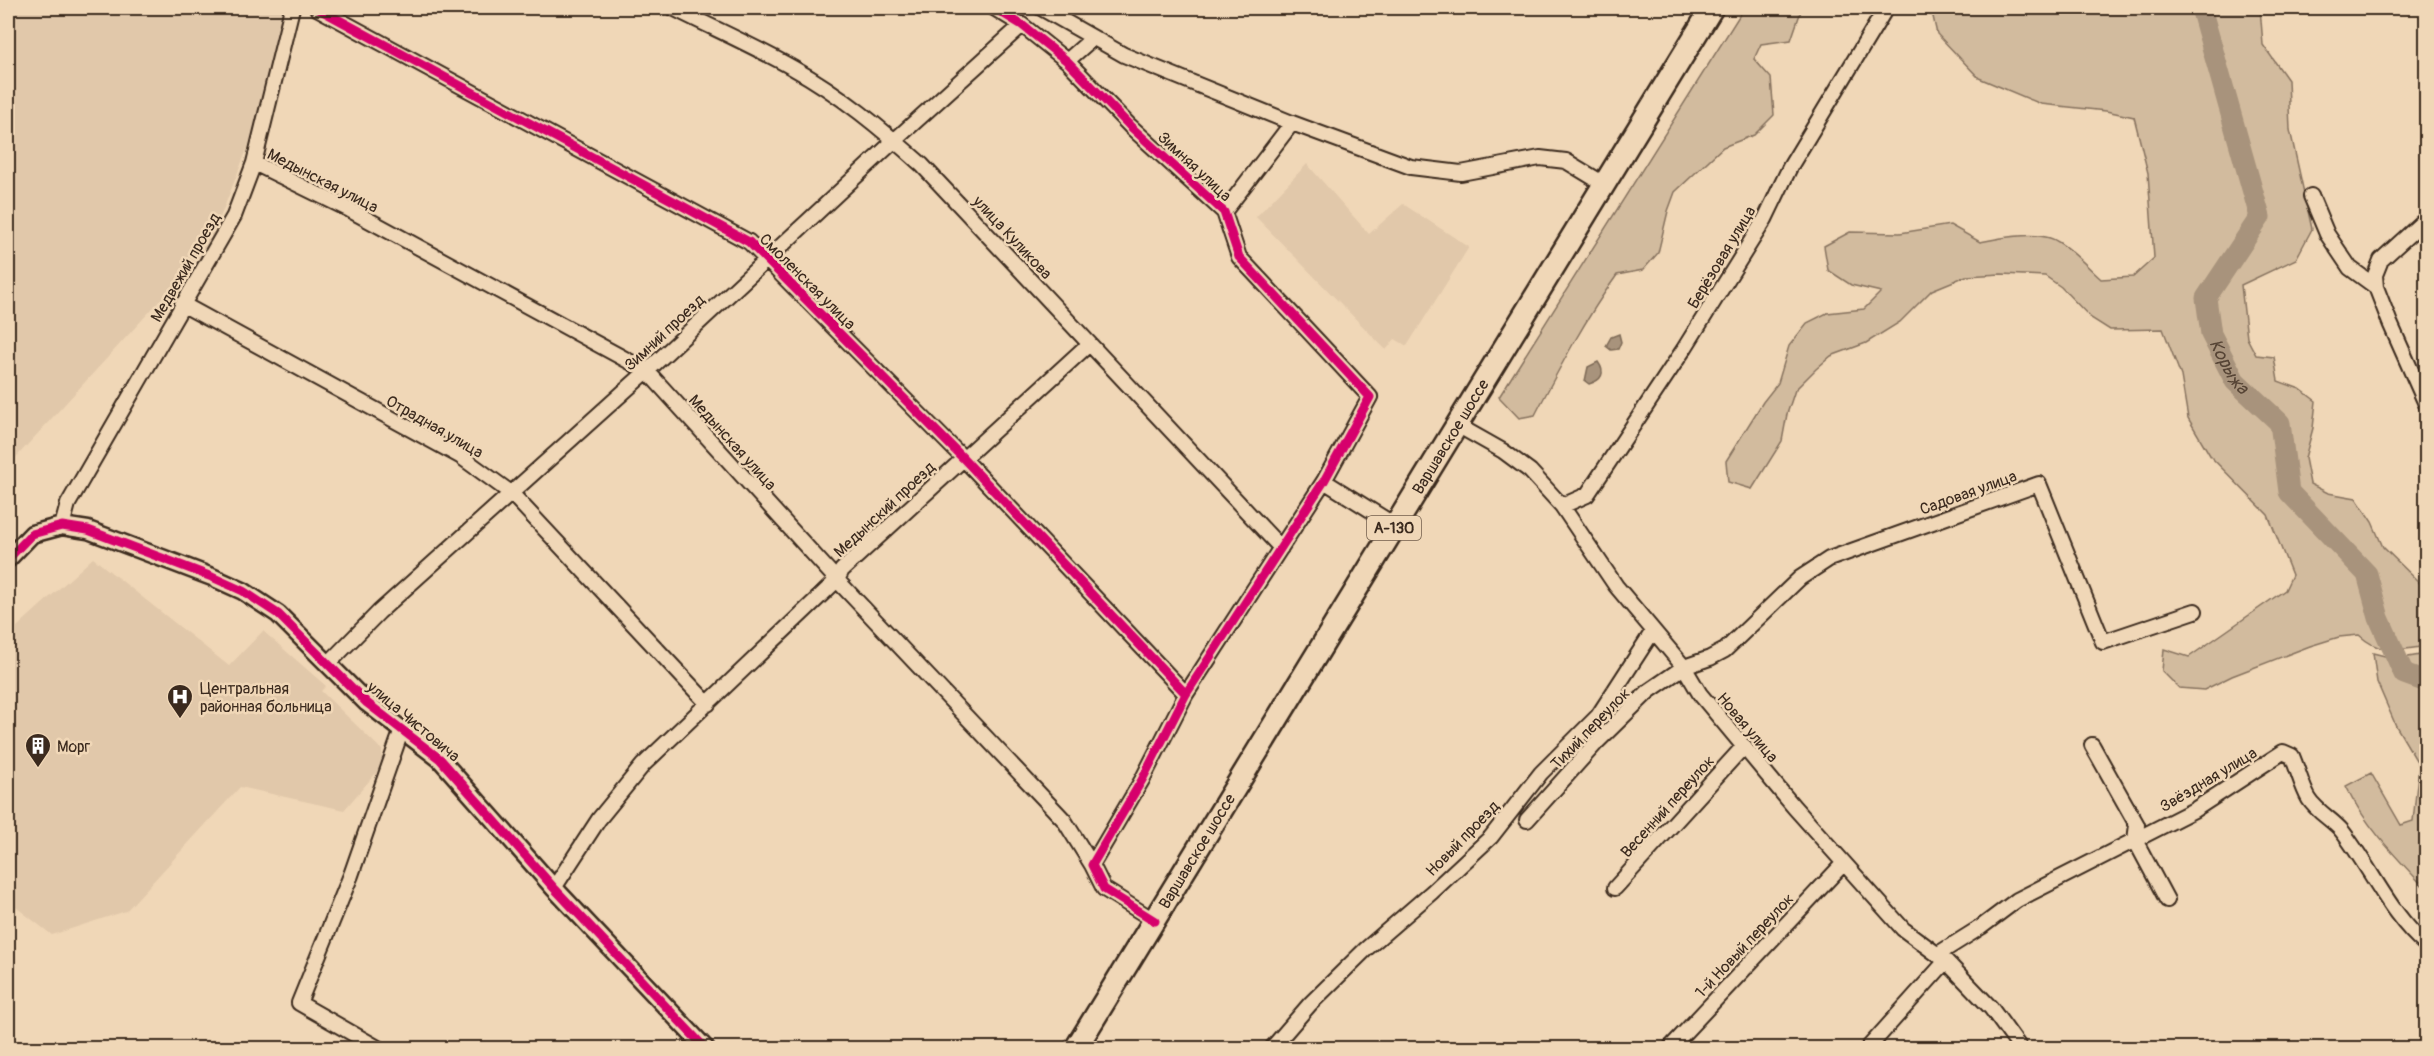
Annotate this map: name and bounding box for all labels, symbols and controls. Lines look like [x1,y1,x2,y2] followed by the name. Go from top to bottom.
[1153,127,1235,206] street label: Зимняя улица
[264,144,381,217] street label: Медынская улица
[968,191,1056,284] street label: улица Куликова
[1683,203,1760,312] street label: Берёзовая улица
[147,209,225,326] street label: Медвежий проезд
[755,229,860,334] street label: Смоленская улица
[620,290,709,375] street label: Зимний проезд
[2204,335,2254,401] water label: Корыжа
[1408,376,1494,498] street label: Варшавское шоссе
[382,391,487,463] street label: Отрадная улица
[684,391,780,495] street label: Медынская улица
[830,457,940,562] street label: Медынский проезд
[1917,466,2020,520] street label: Садовая улица
[1367,516,1421,540] road number: А-130
[362,677,464,766] street label: улица Чистовича
[200,679,332,717] place label: Центральная районная больница
[165,682,195,720] hospital icon: Центральная районная больница
[1547,684,1635,774] street label: Тихий переулок
[1712,689,1782,767] street label: Новая улица
[23,731,53,769] building icon: Морг
[57,737,91,757] place label: Морг
[2156,743,2261,817] street label: Звёздная улица
[1617,751,1719,862] street label: Весенний переулок
[1155,790,1240,913] street label: Варшавское шоссе
[1422,796,1504,881] street label: Новый проезд
[1691,889,1798,1002] street label: 1-й Новый переулок

